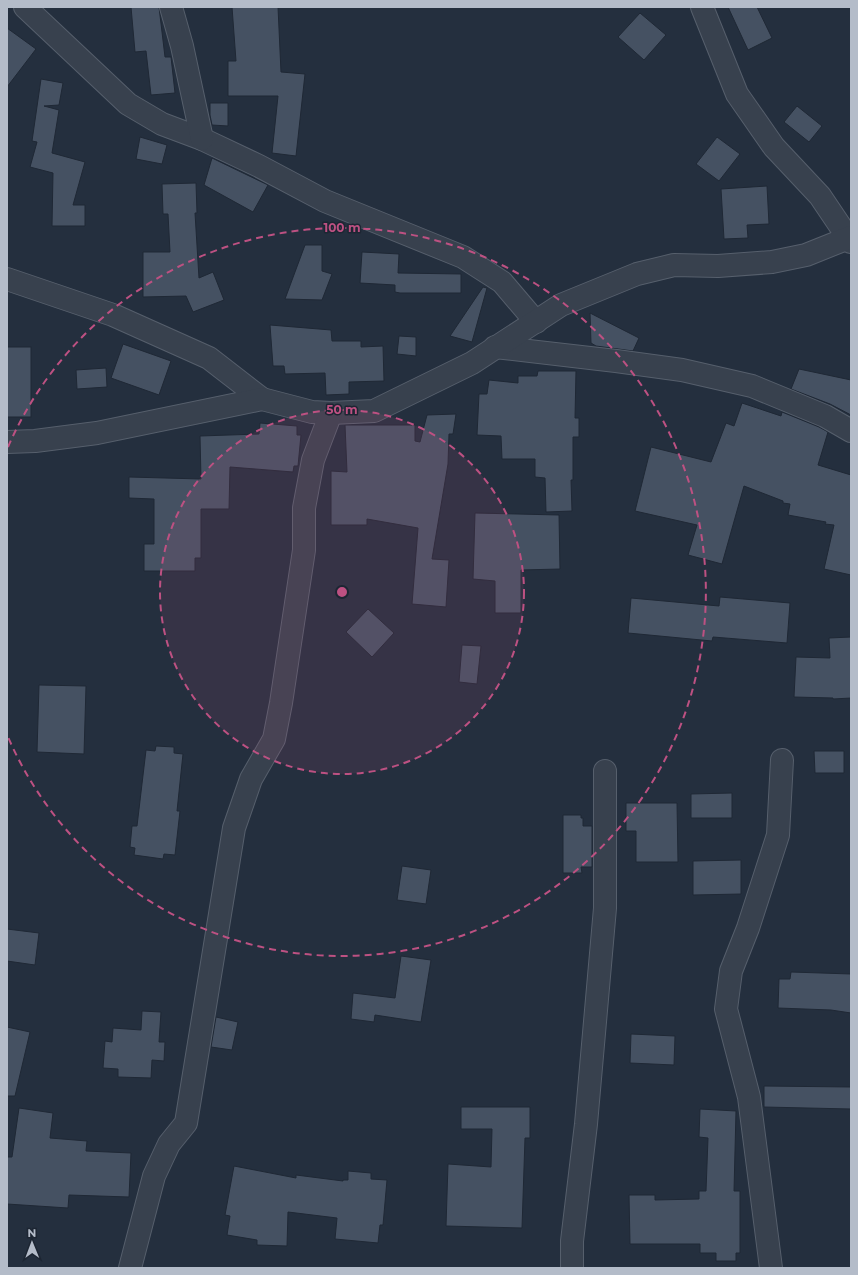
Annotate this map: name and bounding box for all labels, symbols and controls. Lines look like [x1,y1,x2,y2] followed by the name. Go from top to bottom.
[324,220,360,235] text: 100 m
[326,402,358,417] text: 50 m
[335,585,349,599] centre of rings
[12,1223,52,1263] north arrow
[27,1226,36,1240] text: N

